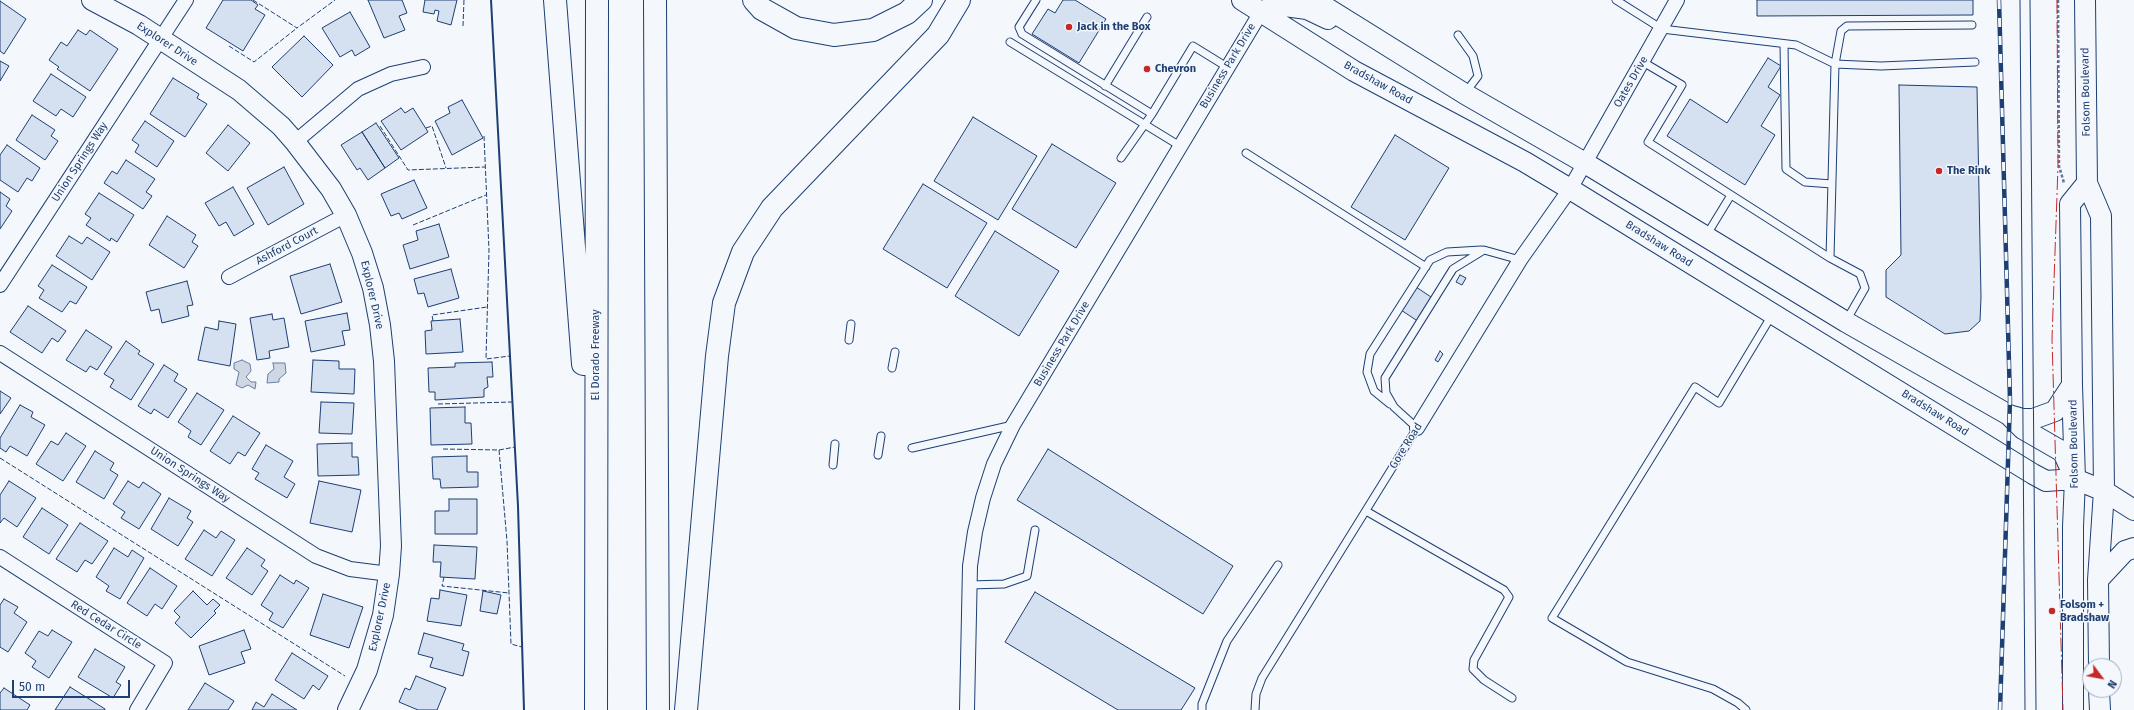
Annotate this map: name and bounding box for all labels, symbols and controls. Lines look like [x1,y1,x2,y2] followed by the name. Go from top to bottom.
[134,19,200,69] street label: Explorer Drive
[1077,20,1150,34] place label: Jack in the Box
[1197,21,1259,111] street label: Business Park Drive
[1064,22,1074,32] marker: Jack in the Box
[2079,47,2093,137] street label: Folsom Boulevard
[1611,54,1651,110] street label: Oates Drive
[1341,59,1415,107] street label: Bradshaw Road
[1155,62,1196,76] place label: Chevron
[1142,64,1152,74] marker: Chevron
[49,120,111,204] street label: Union Springs Way
[1947,164,1990,178] place label: The Rink
[1934,166,1944,176] marker: The Rink
[1623,218,1695,270] street label: Bradshaw Road
[254,224,320,268] street label: Ashford Court
[358,259,386,331] street label: Explorer Drive
[1031,299,1093,389] street label: Business Park Drive
[589,309,603,401] street label: El Dorado Freeway
[1899,387,1971,439] street label: Bradshaw Road
[2067,399,2081,489] street label: Folsom Boulevard
[1387,421,1425,471] street label: Gore Road
[148,444,232,506] street label: Union Springs Way
[366,581,394,653] street label: Explorer Drive
[68,598,144,652] street label: Red Cedar Circle
[2060,598,2109,624] place label: Folsom + Bradshaw
[2047,606,2057,616] marker: Folsom + Bradshaw
[2082,658,2122,698] north arrow
[14,672,132,698] scale bar
[2104,678,2119,691] text: N
[19,680,45,694] text: 50 m

